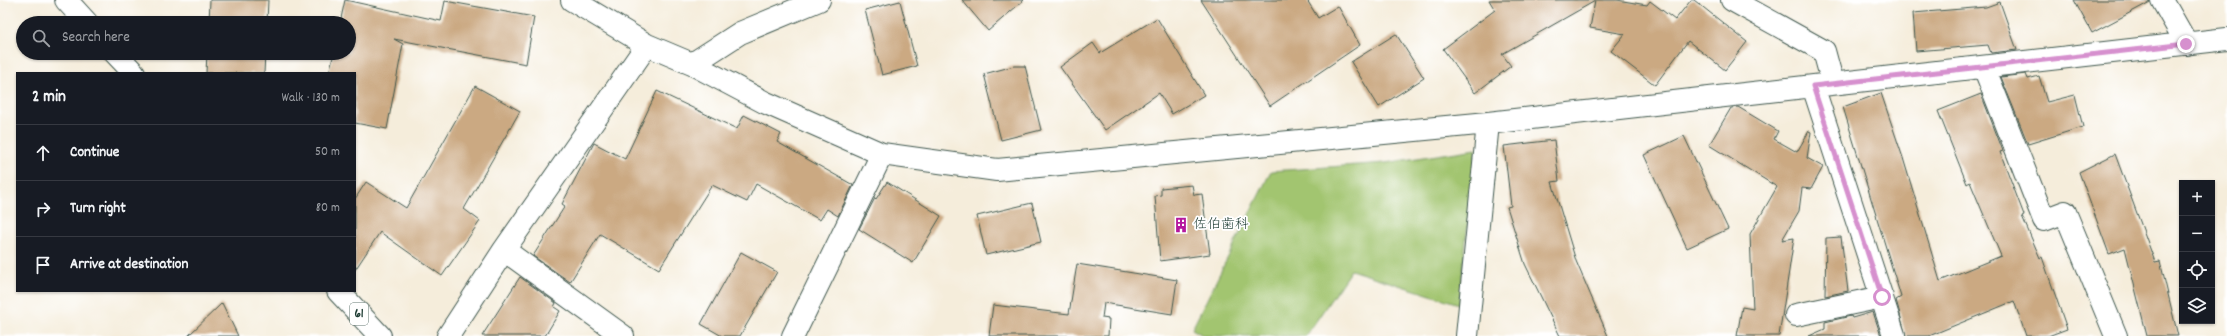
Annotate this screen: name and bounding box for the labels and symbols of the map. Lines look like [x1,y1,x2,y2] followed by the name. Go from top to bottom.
[2177,35,2195,53] route end
[1193,215,1249,235] place label: 佐伯歯科
[1172,216,1190,234] building icon: 佐伯歯科
[1873,288,1891,306] route start
[350,303,368,325] road number: 61

